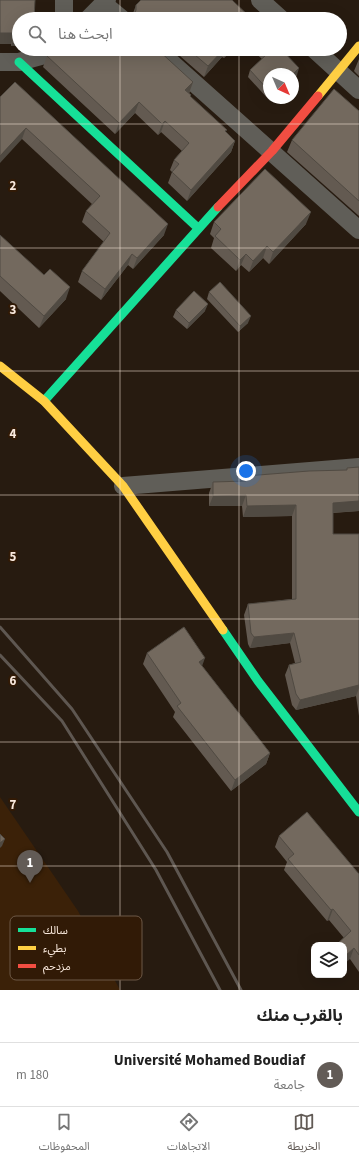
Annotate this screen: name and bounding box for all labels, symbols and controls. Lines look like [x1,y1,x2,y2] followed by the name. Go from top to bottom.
[12,12,347,56] search box
[26,23,48,45] icon: search
[58,24,113,45] text: ابحث هنا
[263,68,299,104] north arrow
[10,177,17,195] text: 2
[10,301,17,319] text: 3
[10,425,17,443] text: 4
[236,461,256,481] your location
[10,548,17,566] text: 5
[10,672,17,690] text: 6
[10,796,17,814] text: 7
[17,850,43,883] pin: 1
[10,916,142,980] legend
[43,923,68,938] text: سالك
[43,941,66,958] text: بطيء
[311,942,347,978] map controls
[311,942,347,978] button: layers
[43,959,71,975] text: مزدحم
[257,1004,343,1028] text: بالقرب منك
[114,1050,305,1071] text: Université Mohamed Boudiaf
[16,1066,49,1084] text: 180 m
[327,1066,333,1084] text: 1
[274,1076,305,1094] text: جامعة
[39,1111,90,1158] tab: المحفوظات
[167,1111,210,1158] tab: الاتجاهات
[287,1111,320,1158] tab: الخريطة

